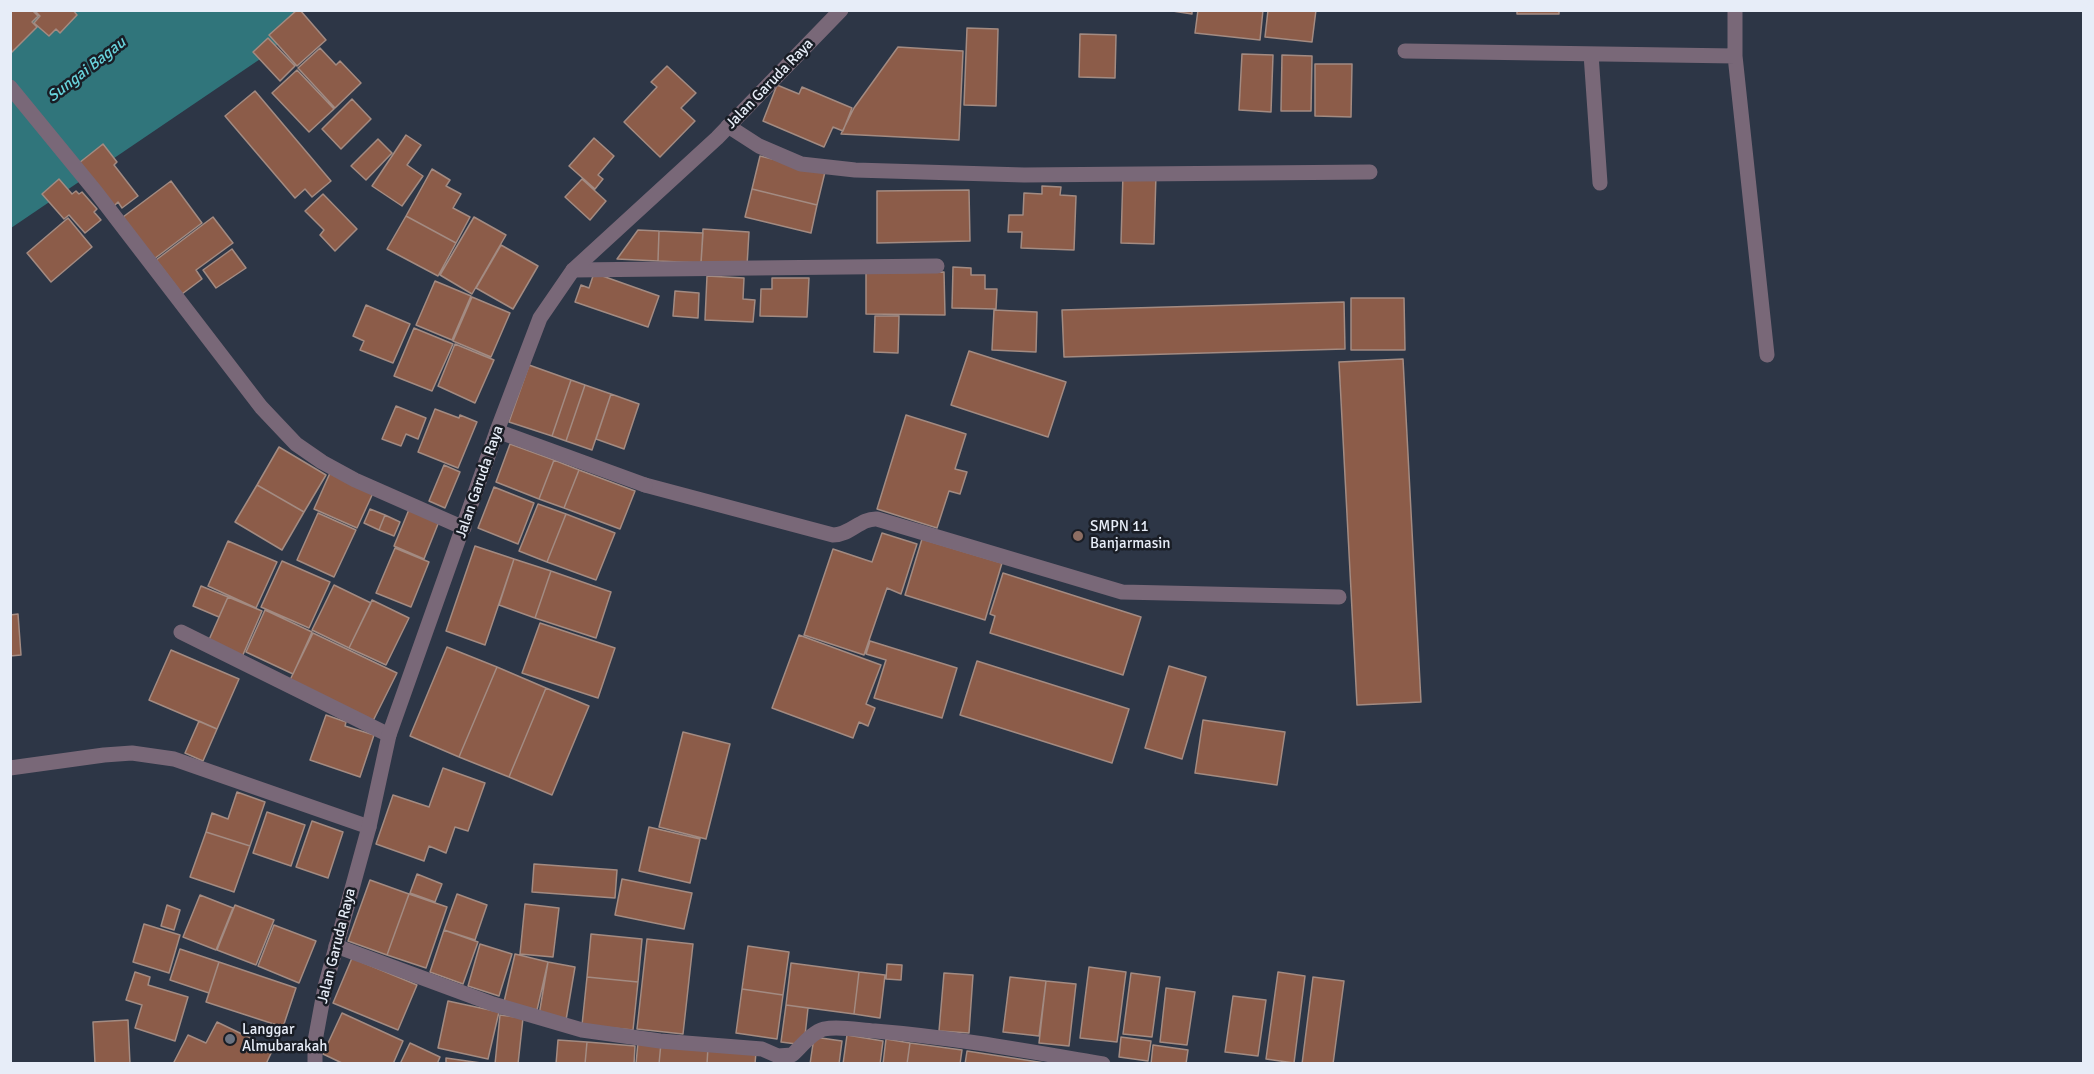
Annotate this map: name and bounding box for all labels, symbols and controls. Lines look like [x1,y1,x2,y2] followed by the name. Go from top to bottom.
[44,34,130,106] water label: Sungai Bagau
[723,35,817,133] street label: Jalan Garuda Raya
[452,423,508,541] street label: Jalan Garuda Raya
[1090,518,1171,553] place label: SMPN 11 Banjarmasin
[1071,529,1085,543] marker: SMPN 11 Banjarmasin
[314,887,360,1005] street label: Jalan Garuda Raya
[242,1021,327,1056] place label: Langgar Almubarakah
[223,1032,237,1046] marker: Langgar Almubarakah

